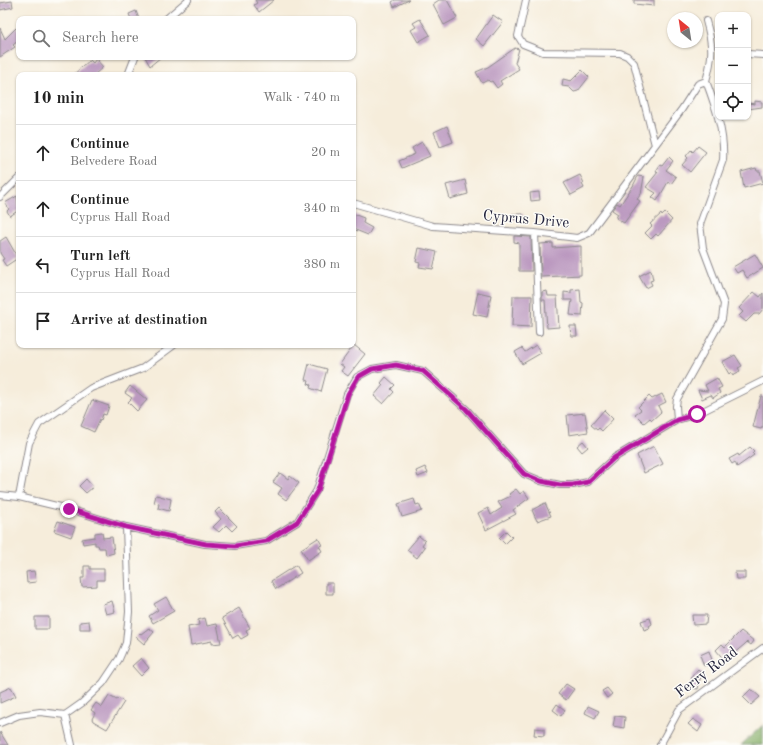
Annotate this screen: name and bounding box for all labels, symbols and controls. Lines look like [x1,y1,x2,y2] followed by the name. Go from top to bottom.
[667,12,703,48] north arrow
[715,12,751,120] map controls
[715,12,751,48] button: +
[16,16,356,60] search box
[30,27,52,49] icon: search
[62,31,139,46] text: Search here
[715,48,751,84] button: −
[715,84,751,120] button: locate
[32,90,85,107] text: 10 min
[263,91,340,104] text: Walk · 740 m
[70,137,129,152] text: Continue
[32,142,54,164] icon: ahead
[311,146,340,159] text: 20 m
[70,155,157,168] text: Belvedere Road
[70,193,129,208] text: Continue
[32,198,54,220] icon: ahead
[303,202,340,215] text: 340 m
[482,209,570,231] street label: Cyprus Drive
[70,211,170,224] text: Cyprus Hall Road
[70,249,130,264] text: Turn left
[32,254,54,276] icon: left
[303,258,340,271] text: 380 m
[70,267,170,280] text: Cyprus Hall Road
[32,310,54,332] icon: arrive
[70,313,208,328] text: Arrive at destination
[688,405,706,423] route start
[60,500,78,518] route end
[673,645,741,701] street label: Ferry Road

